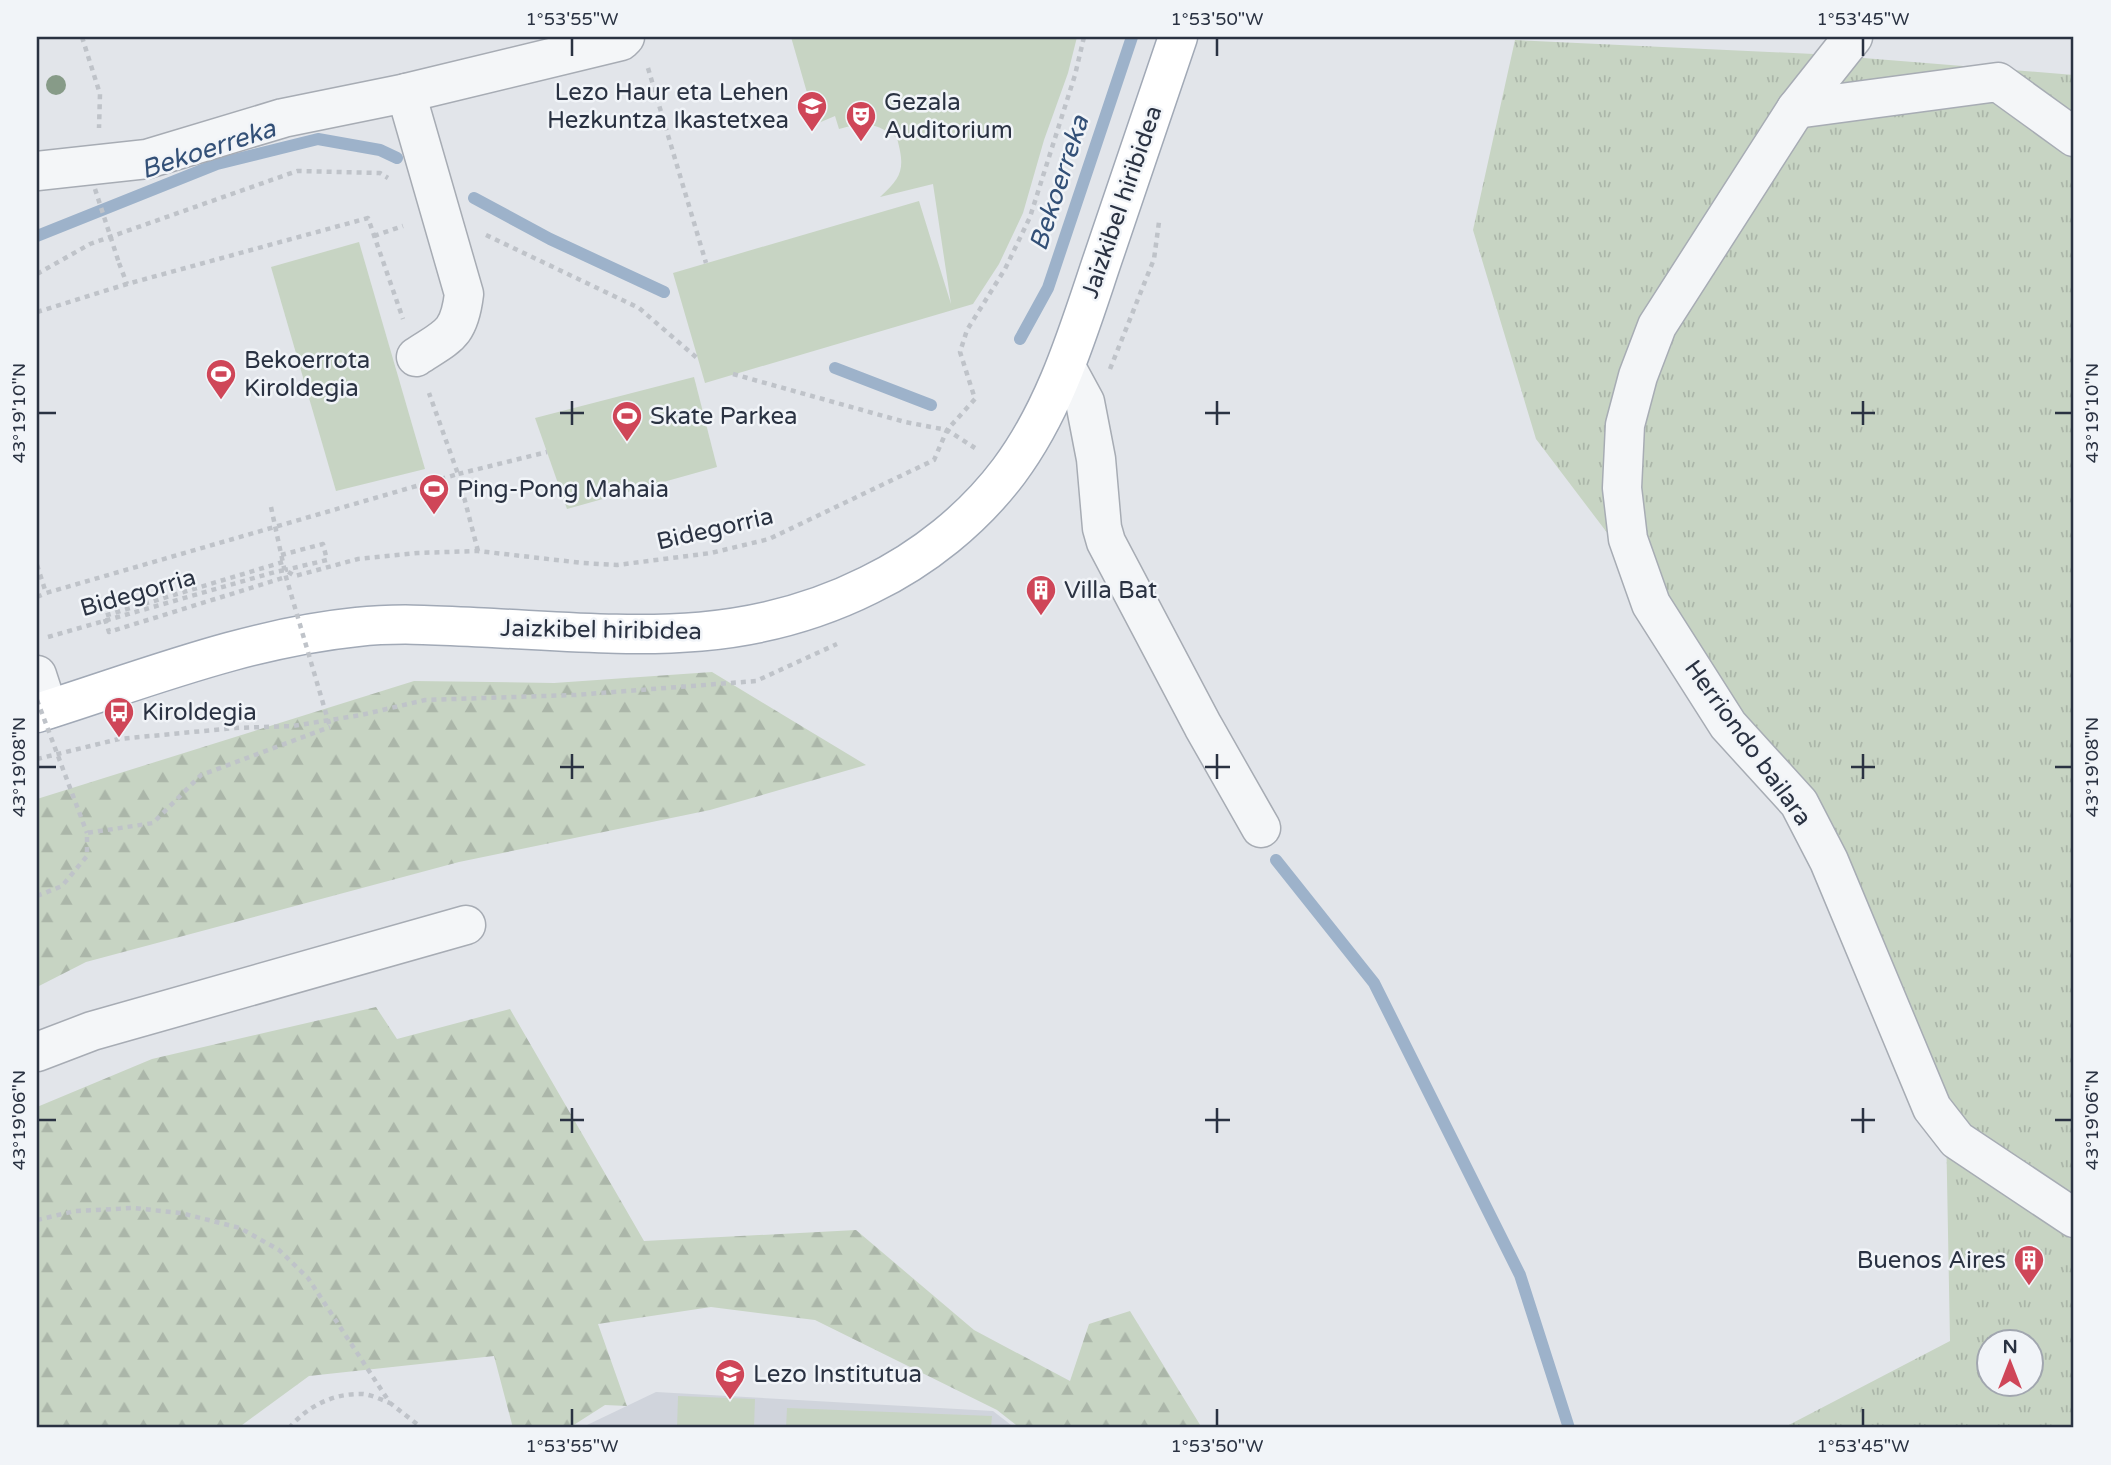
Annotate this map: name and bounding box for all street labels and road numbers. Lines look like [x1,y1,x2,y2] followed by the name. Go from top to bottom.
[1075,102,1169,302] street label: Jaizkibel hiribidea
[654,502,776,556] street label: Bidegorria
[77,563,199,623] street label: Bidegorria
[500,614,702,646] street label: Jaizkibel hiribidea
[1678,655,1818,831] street label: Herriondo bailara

